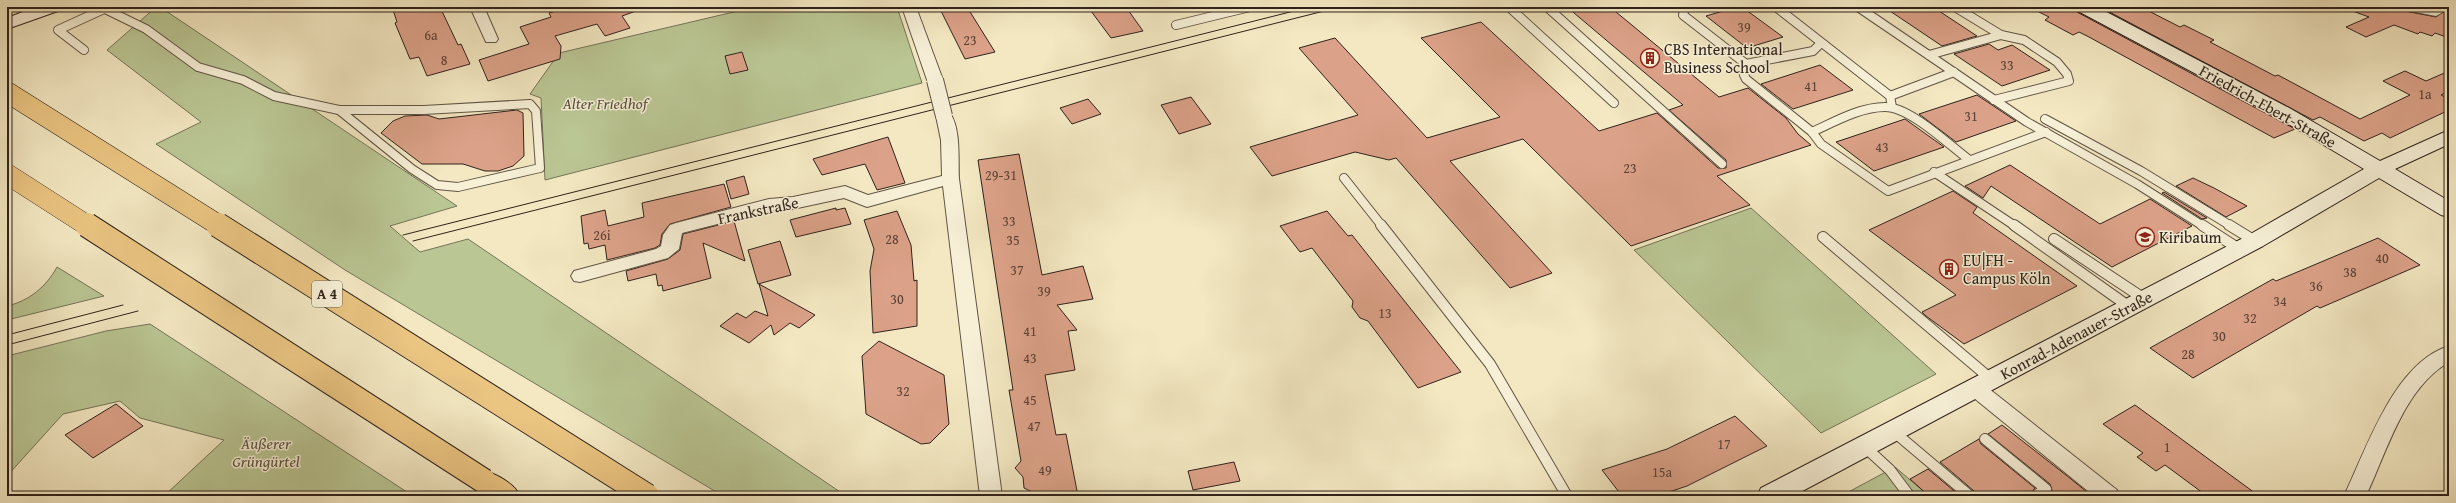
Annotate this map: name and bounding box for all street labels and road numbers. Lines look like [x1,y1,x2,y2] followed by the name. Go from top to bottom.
[2195,58,2341,154] street label: Friedrich-Ebert-Straße
[715,190,801,230] street label: Frankstraße
[312,281,342,307] road number: A 4
[1996,285,2156,385] street label: Konrad-Adenauer-Straße

